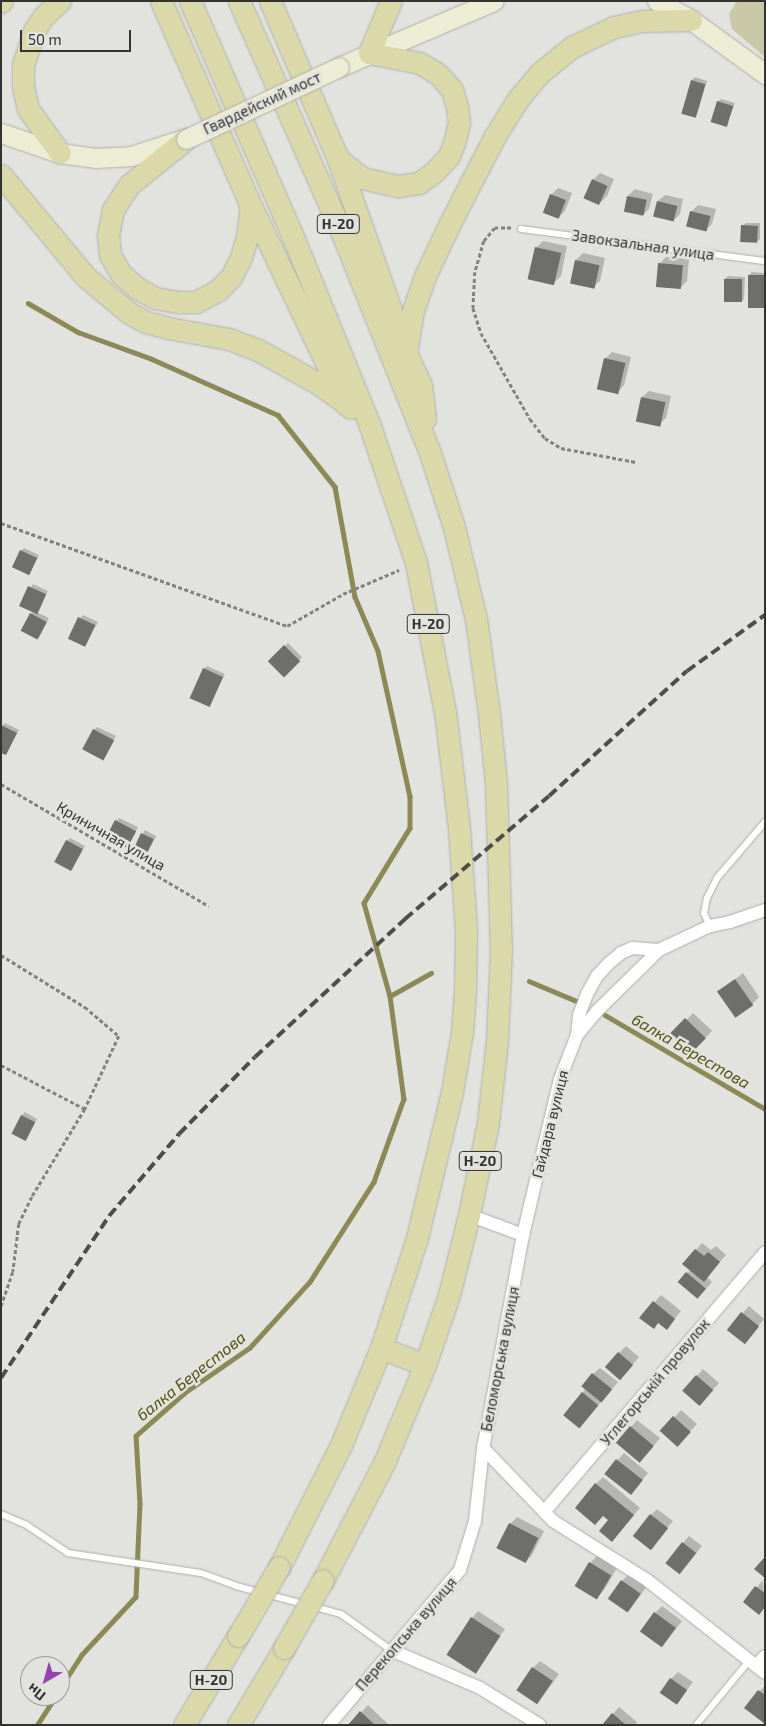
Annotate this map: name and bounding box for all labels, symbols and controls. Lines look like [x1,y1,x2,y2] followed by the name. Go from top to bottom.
[22,20,134,52] scale bar
[28,30,62,48] text: 50 m
[200,68,324,138] street label: Гвардейский мост
[317,212,359,235] road number: Н-20
[571,226,715,264] street label: Завокзальная улица
[407,612,449,636] road number: Н-20
[53,798,169,874] street label: Криничная улица
[628,1009,754,1093] water label: балка Берестова
[528,1068,572,1180] street label: Гайдара вулиця
[459,1150,501,1172] road number: Н-20
[477,1285,523,1433] street label: Беломорська вулиця
[597,1315,713,1449] street label: Углегорськiй провулок
[133,1327,249,1425] water label: балка Берестова
[352,1573,460,1695] street label: Перекопська вулиця
[20,1656,70,1706] north arrow
[190,1668,232,1692] road number: Н-20
[24,1680,48,1705] text: Пн

